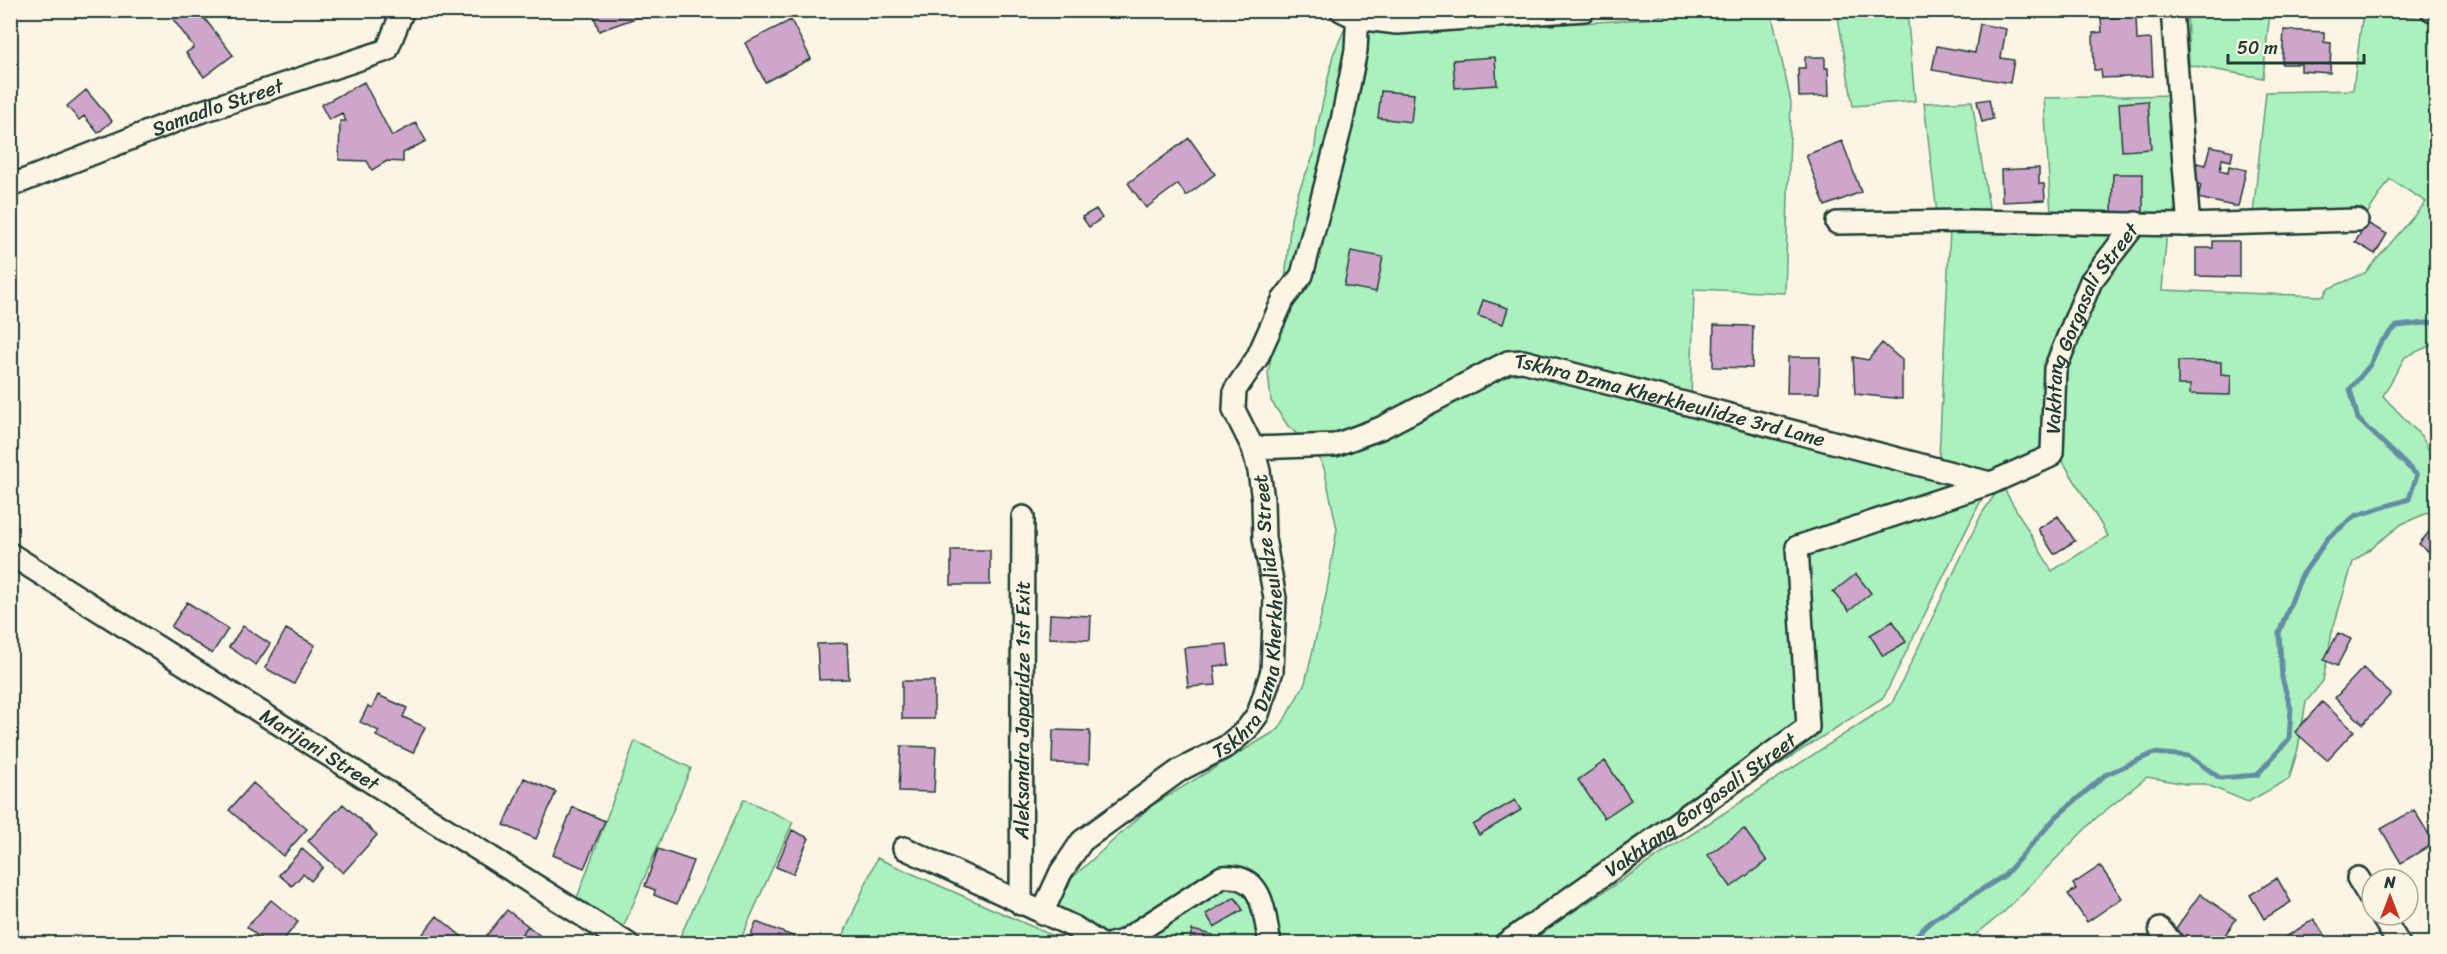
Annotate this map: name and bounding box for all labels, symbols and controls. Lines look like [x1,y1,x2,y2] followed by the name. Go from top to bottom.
[2228,27,2364,65] scale bar
[2237,32,2278,64] text: 50 m
[146,68,289,146] street label: Samadlo Street
[2035,214,2148,435] street label: Vakhtang Gorgasali Street
[1514,343,1829,457] street label: Tskhra Dzma Kherkheulidze 3rd Lane
[1206,472,1292,768] street label: Tskhra Dzma Kherkheulidze Street
[1004,580,1040,840] street label: Aleksandra Japaridze 1st Exit
[253,698,387,801] street label: Marijani Street
[1597,723,1805,886] street label: Vakhtang Gorgasali Street
[2360,867,2420,927] north arrow
[2383,868,2396,897] text: N

